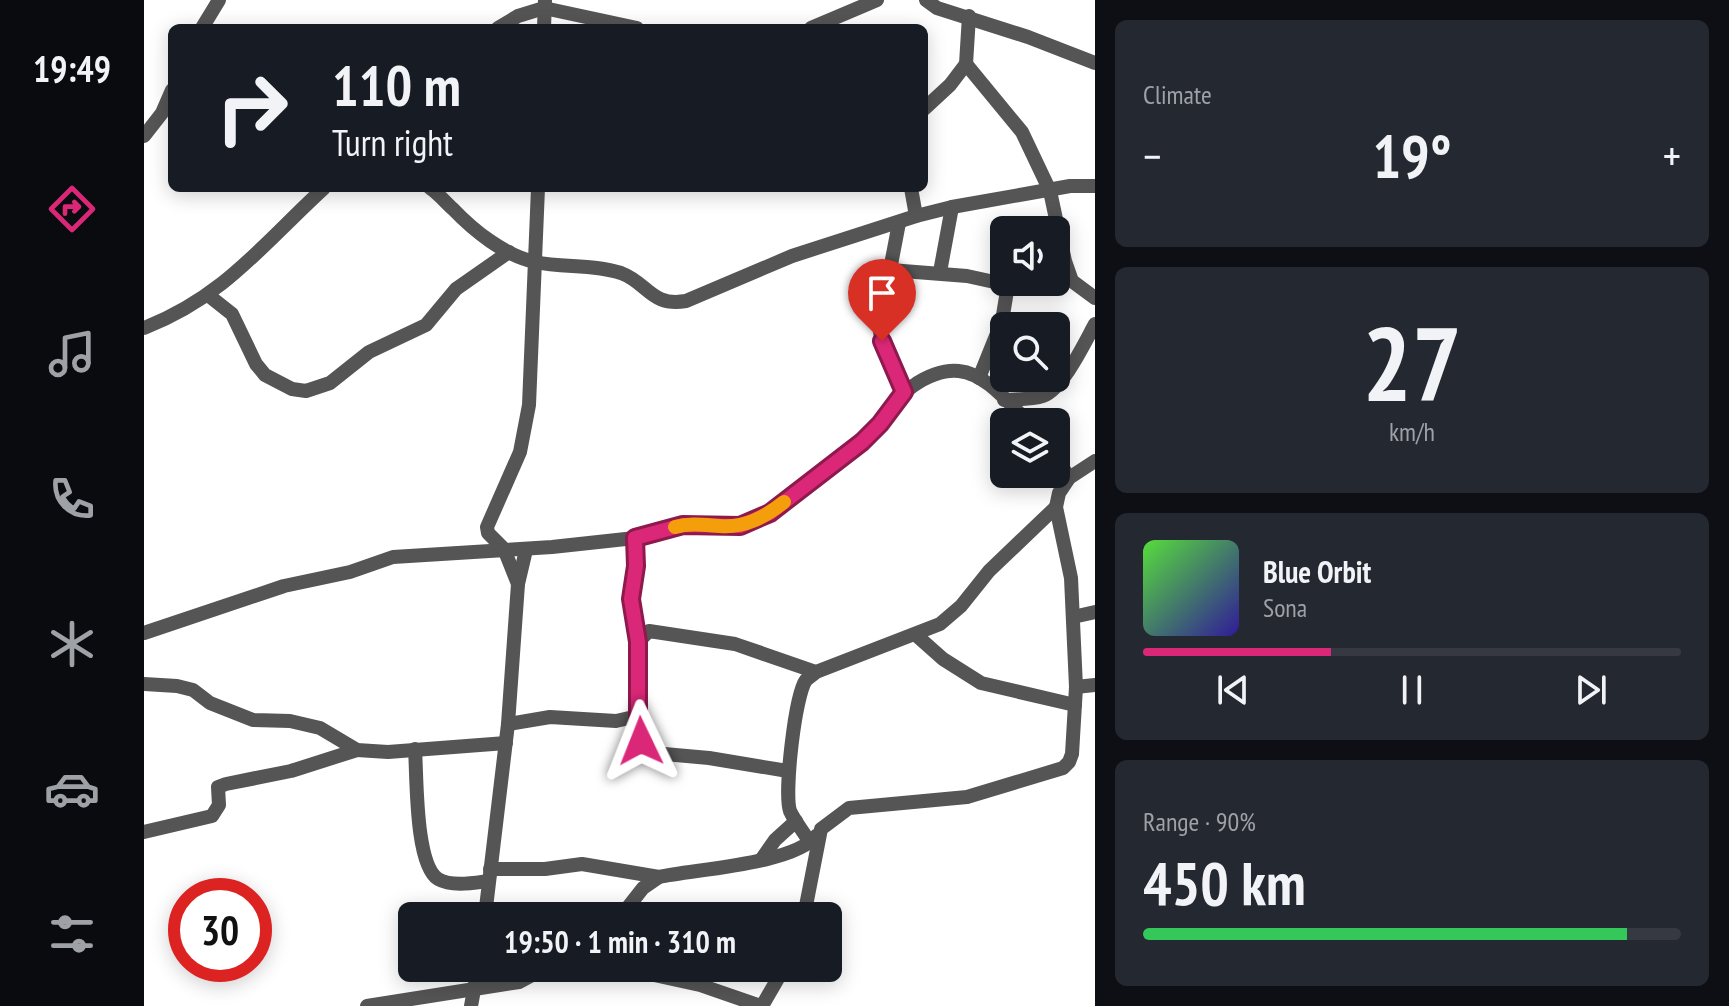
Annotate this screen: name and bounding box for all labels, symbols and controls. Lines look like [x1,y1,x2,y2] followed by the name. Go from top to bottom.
[33,45,111,92] text: 19:49
[332,49,461,121] text: 110 m
[200,56,304,160] icon: right
[1143,78,1212,111] text: Climate
[1372,117,1452,195] text: 19°
[332,119,453,166] text: Turn right
[1143,127,1161,184] text: −
[1663,127,1681,184] text: +
[44,181,100,237] icon: directions
[990,216,1070,488] map controls
[990,216,1070,296] button: sound
[848,259,916,341] pin
[860,271,904,315] icon: arrive
[1362,295,1462,430] text: 27
[990,312,1070,392] button: search
[44,326,100,382] icon: music
[990,408,1070,488] button: layers
[1389,415,1435,448] text: km/h
[44,471,100,527] icon: phone
[1263,552,1371,591] text: Blue Orbit
[1263,591,1307,624] text: Sona
[44,616,100,672] icon: climate
[1211,668,1255,712] icon: previous
[1390,668,1434,712] icon: pause
[1569,668,1613,712] icon: next
[599,699,683,783] position arrow
[44,761,100,817] icon: car
[1143,805,1256,838] text: Range · 90%
[1143,844,1306,922] text: 450 km
[168,878,272,982] speed limit sign: 30
[44,906,100,962] icon: filters
[504,922,736,961] text: 19:50 · 1 min · 310 m

